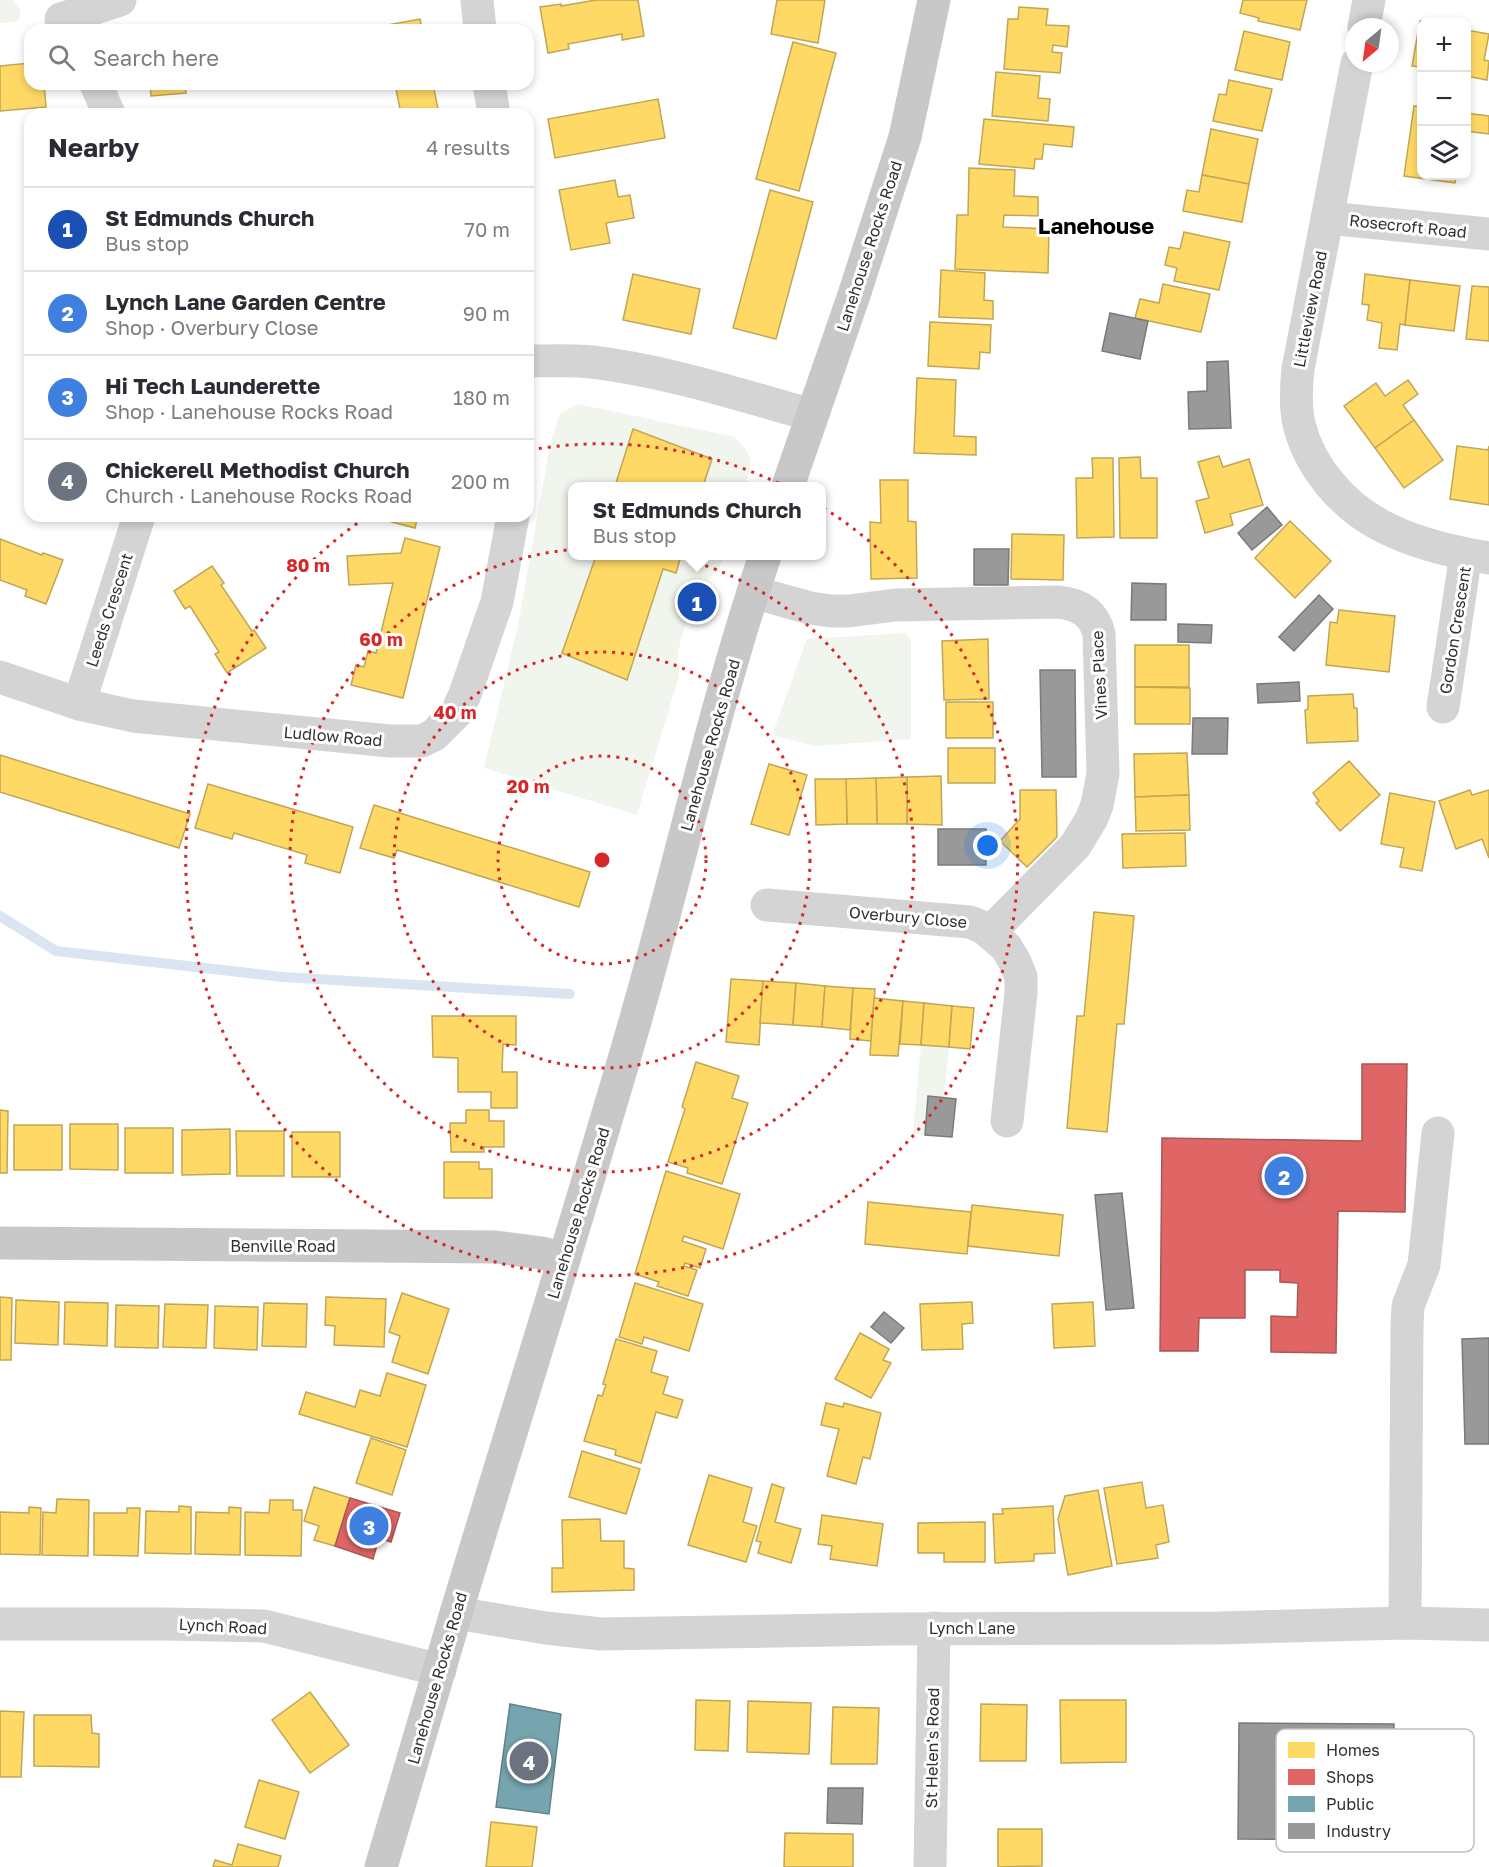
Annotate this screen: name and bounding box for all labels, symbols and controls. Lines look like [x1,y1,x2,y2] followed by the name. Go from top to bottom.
[1345,18,1399,72] north arrow
[1417,18,1471,180] map controls
[1417,18,1471,72] button: +
[24,24,534,90] search box
[45,41,78,74] icon: search
[93,44,219,71] text: Search here
[1417,72,1471,126] button: −
[1417,126,1471,180] button: layers
[48,132,139,163] text: Nearby
[426,135,510,159] text: 4 results
[832,158,906,334] street label: Lanehouse Rocks Road
[105,204,314,231] text: St Edmunds Church
[1348,210,1468,242] street label: Rosecroft Road
[1038,212,1154,239] district label: Lanehouse
[62,217,73,241] text: 1
[464,217,510,241] text: 70 m
[105,231,189,255] text: Bus stop
[1289,249,1331,369] street label: Littleview Road
[105,288,386,315] text: Lynch Lane Garden Centre
[61,301,74,325] text: 2
[463,301,510,325] text: 90 m
[105,315,318,339] text: Shop · Overbury Close
[105,372,320,399] text: Hi Tech Launderette
[61,385,74,409] text: 3
[453,385,510,409] text: 180 m
[105,399,393,423] text: Shop · Lanehouse Rocks Road
[105,456,409,483] text: Chickerell Methodist Church
[61,469,74,493] text: 4
[451,469,510,493] text: 200 m
[568,482,826,560] popup
[105,483,412,507] text: Church · Lanehouse Rocks Road
[592,496,802,523] text: St Edmunds Church
[592,523,676,547] text: Bus stop
[81,550,137,670] street label: Leeds Crescent
[286,554,330,576] text: 80 m
[1435,565,1475,695] street label: Gordon Crescent
[678,580,716,624] pin: 1
[359,628,403,650] text: 60 m
[1087,630,1111,720] street label: Vines Place
[676,657,744,833] street label: Lanehouse Rocks Road
[433,701,477,723] text: 40 m
[283,722,383,750] street label: Ludlow Road
[507,775,549,797] text: 20 m
[973,831,1002,860] your location
[592,850,612,870] centre of rings
[848,902,968,932] street label: Overbury Close
[542,1125,614,1301] street label: Lanehouse Rocks Road
[1264,1154,1304,1198] pin: 2
[230,1236,336,1256] street label: Benville Road
[350,1504,388,1549] pin: 3
[403,1590,471,1766] street label: Lanehouse Rocks Road
[178,1614,268,1638] street label: Lynch Road
[929,1618,1015,1638] street label: Lynch Lane
[921,1687,943,1809] street label: St Helen's Road
[1276,1729,1474,1852] legend
[510,1738,548,1784] pin: 4
[1326,1740,1380,1760] text: Homes
[1326,1767,1374,1787] text: Shops
[1326,1794,1374,1814] text: Public
[1326,1821,1391,1841] text: Industry

